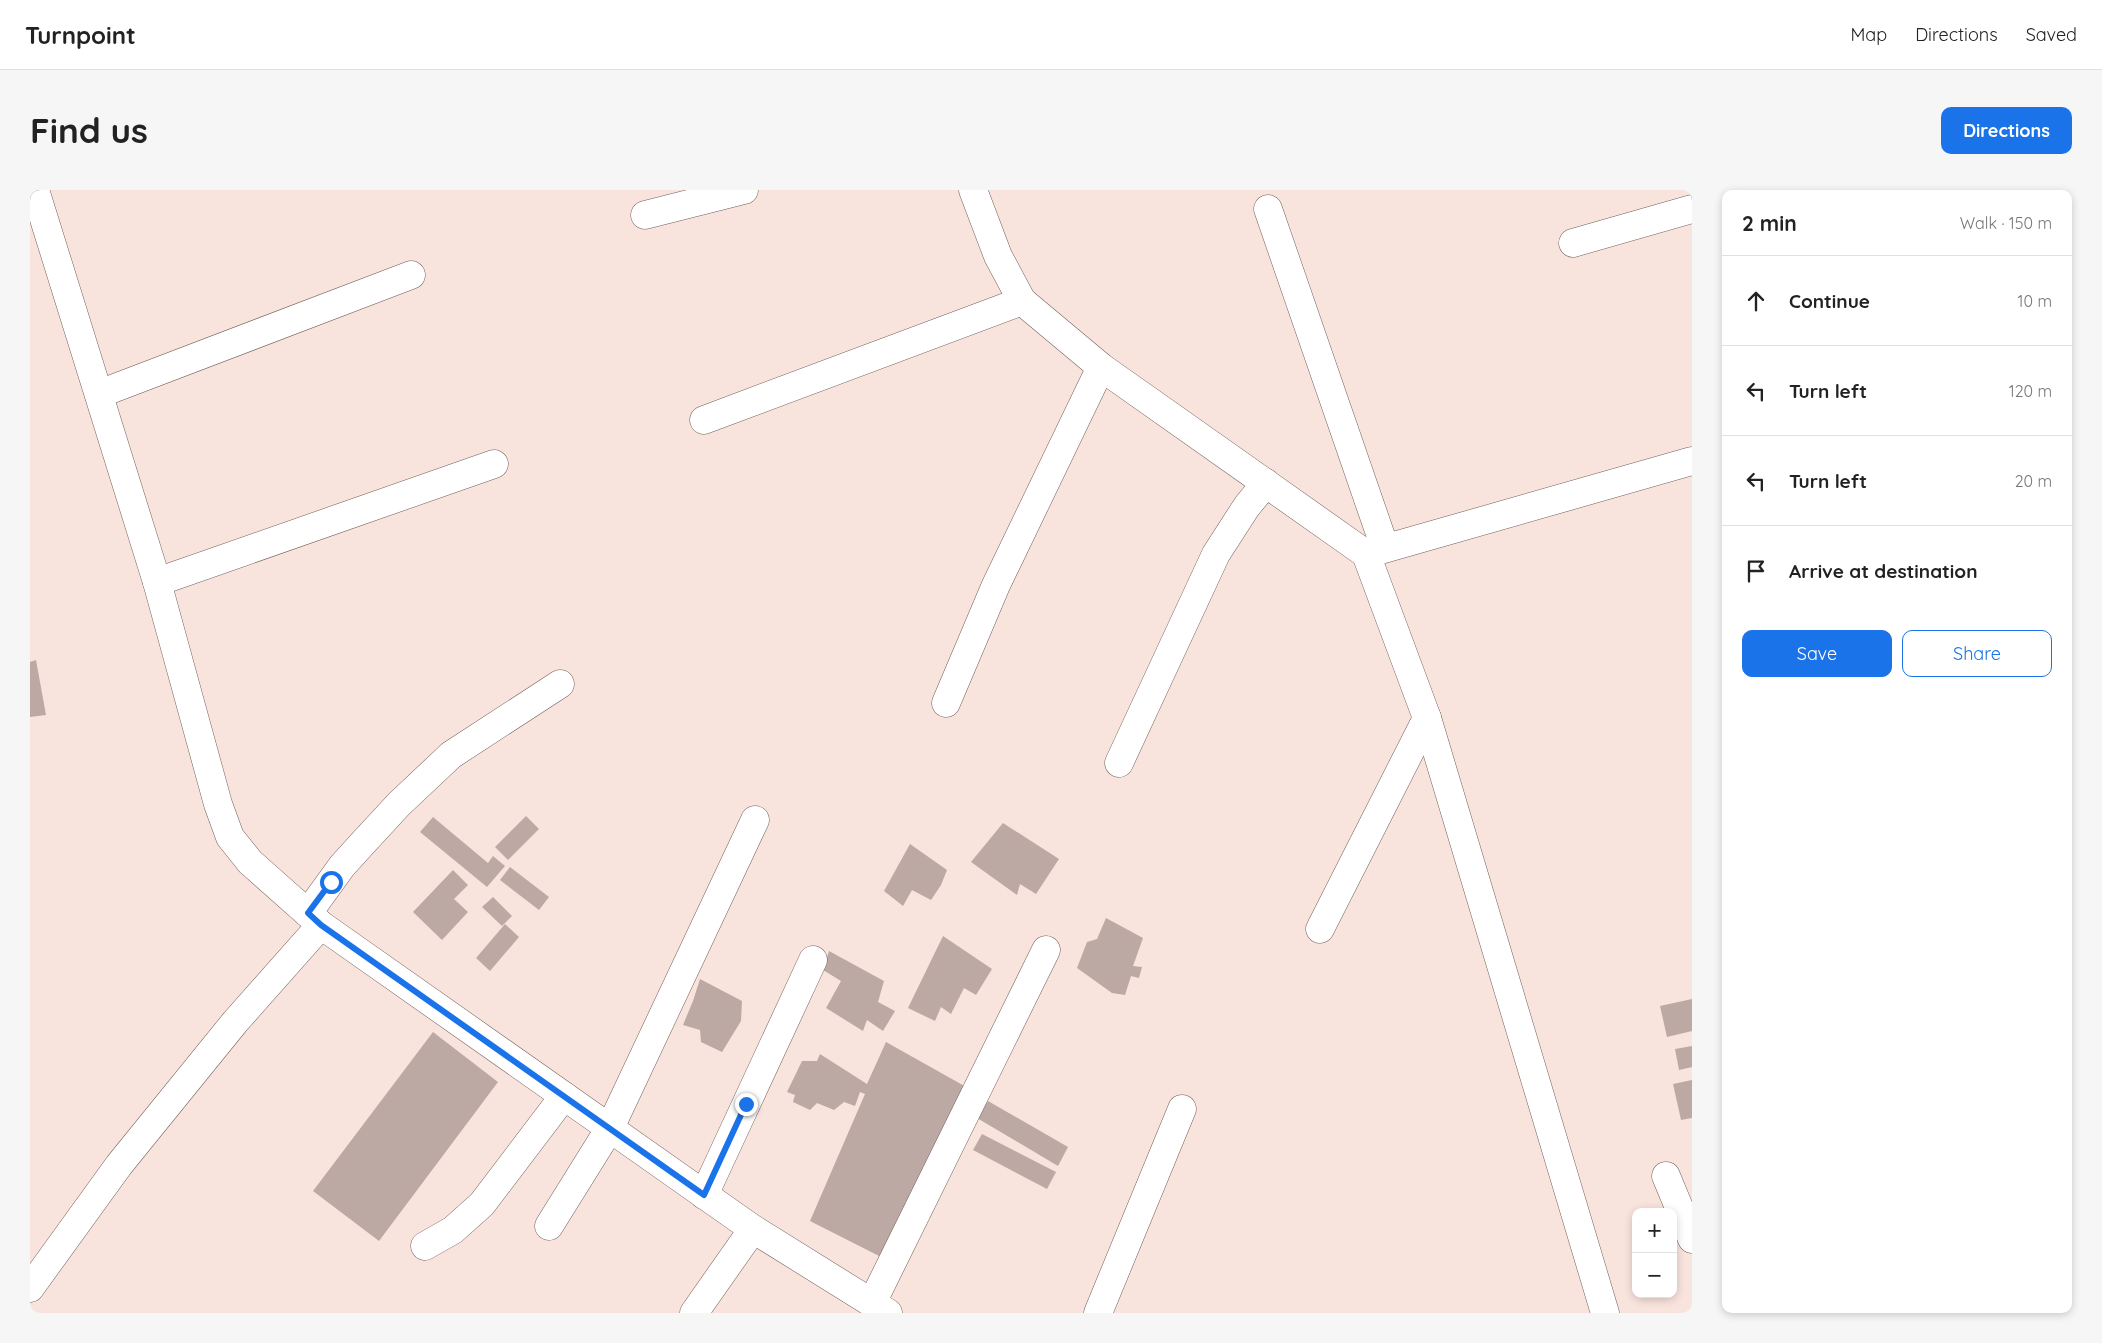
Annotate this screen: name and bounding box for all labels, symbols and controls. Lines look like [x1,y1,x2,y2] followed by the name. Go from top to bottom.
[25,20,136,50] text: Turnpoint
[1850,23,1887,46] text: Map
[1915,23,1998,46] text: Directions
[2026,23,2077,46] text: Saved
[1941,107,2072,154] button: Directions
[30,108,148,152] text: Find us
[1742,210,1797,236] text: 2 min
[1960,213,2052,233] text: Walk · 150 m
[1742,287,1770,315] icon: ahead
[1789,289,1870,313] text: Continue
[2018,291,2052,311] text: 10 m
[1742,377,1770,405] icon: left
[1789,379,1867,403] text: Turn left
[2009,381,2052,401] text: 120 m
[1742,467,1770,495] icon: left
[1789,469,1867,493] text: Turn left
[2015,471,2052,491] text: 20 m
[1742,557,1770,585] icon: arrive
[1789,559,1978,583] text: Arrive at destination
[1742,630,1892,677] button: Save
[1902,630,2052,677] button: Share
[320,871,343,894] route start
[735,1093,758,1116] route end
[1632,1208,1677,1298] map controls
[1632,1208,1677,1253] button: +
[1632,1253,1677,1298] button: −

